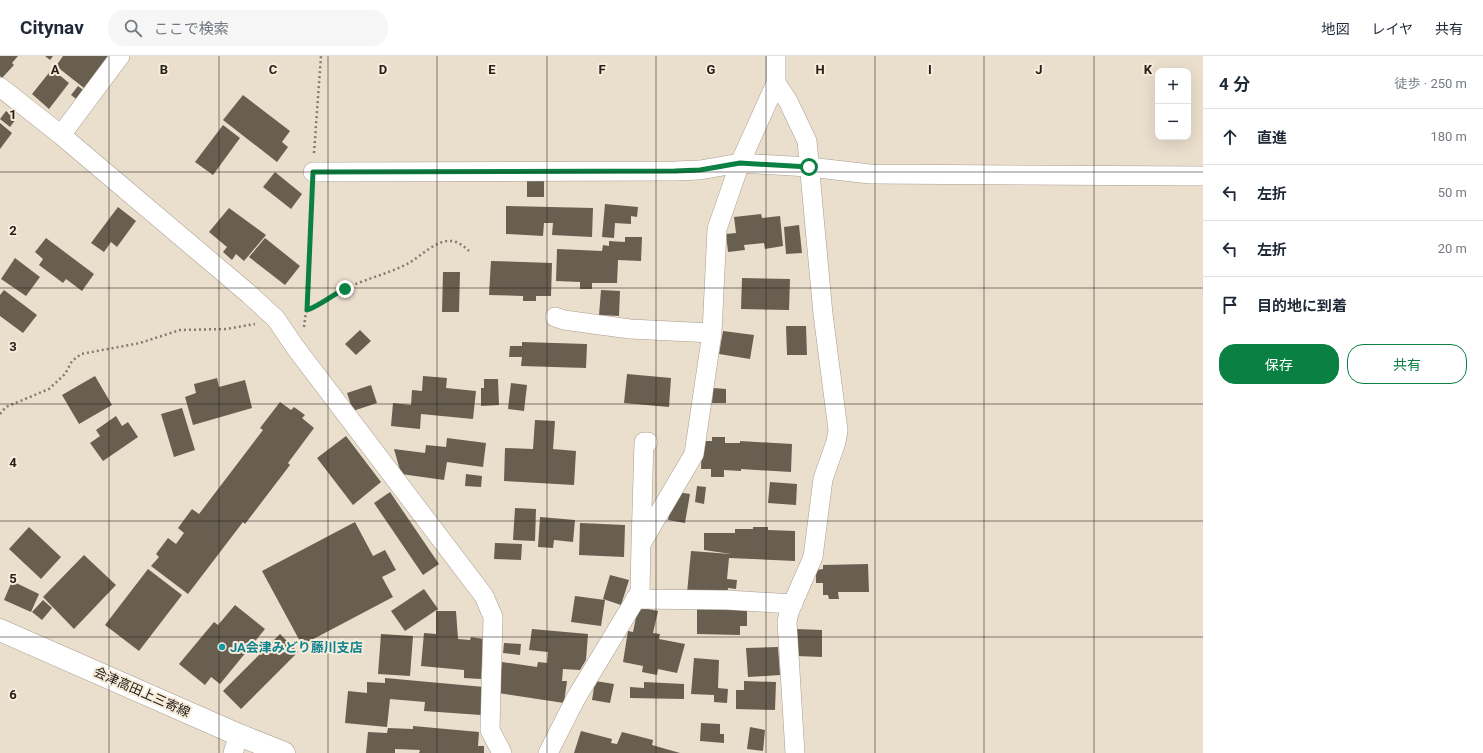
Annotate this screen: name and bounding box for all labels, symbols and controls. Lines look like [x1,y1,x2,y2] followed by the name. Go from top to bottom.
[108,10,388,46] search box
[20,16,84,39] text: Citynav
[122,17,144,39] icon: search
[154,20,229,38] text: ここで検索
[1321,21,1349,37] text: 地図
[1371,21,1413,37] text: レイヤ
[1435,21,1463,37] text: 共有
[51,62,60,77] text: A
[160,62,168,77] text: B
[269,62,278,77] text: C
[379,62,387,77] text: D
[488,62,496,77] text: E
[598,62,606,77] text: F
[707,62,716,77] text: G
[815,62,825,77] text: H
[928,62,932,77] text: I
[1035,62,1043,77] text: J
[1144,62,1153,77] text: K
[1155,68,1191,140] map controls
[1155,68,1191,104] button: +
[1219,74,1250,94] text: 4 分
[1395,76,1467,91] text: 徒歩 · 250 m
[1155,104,1191,140] button: −
[9,107,17,122] text: 1
[1219,126,1241,148] icon: ahead
[1257,129,1287,147] text: 直進
[1430,129,1467,144] text: 180 m
[800,158,818,176] route start
[1219,182,1241,204] icon: left
[1257,185,1287,203] text: 左折
[1438,185,1467,200] text: 50 m
[9,223,17,238] text: 2
[1219,238,1241,260] icon: left
[1257,241,1287,259] text: 左折
[1438,241,1467,256] text: 20 m
[336,280,354,298] route end
[1219,294,1241,316] icon: arrive
[1257,297,1347,315] text: 目的地に到着
[9,339,17,354] text: 3
[1219,344,1339,384] button: 保存
[1347,344,1467,384] button: 共有
[9,455,17,470] text: 4
[9,571,17,586] text: 5
[230,640,363,655] place label: JA会津みどり藤川支店
[217,642,227,652] marker: JA会津みどり藤川支店
[91,664,193,720] street label: 会津高田上三寄線
[9,687,17,702] text: 6

